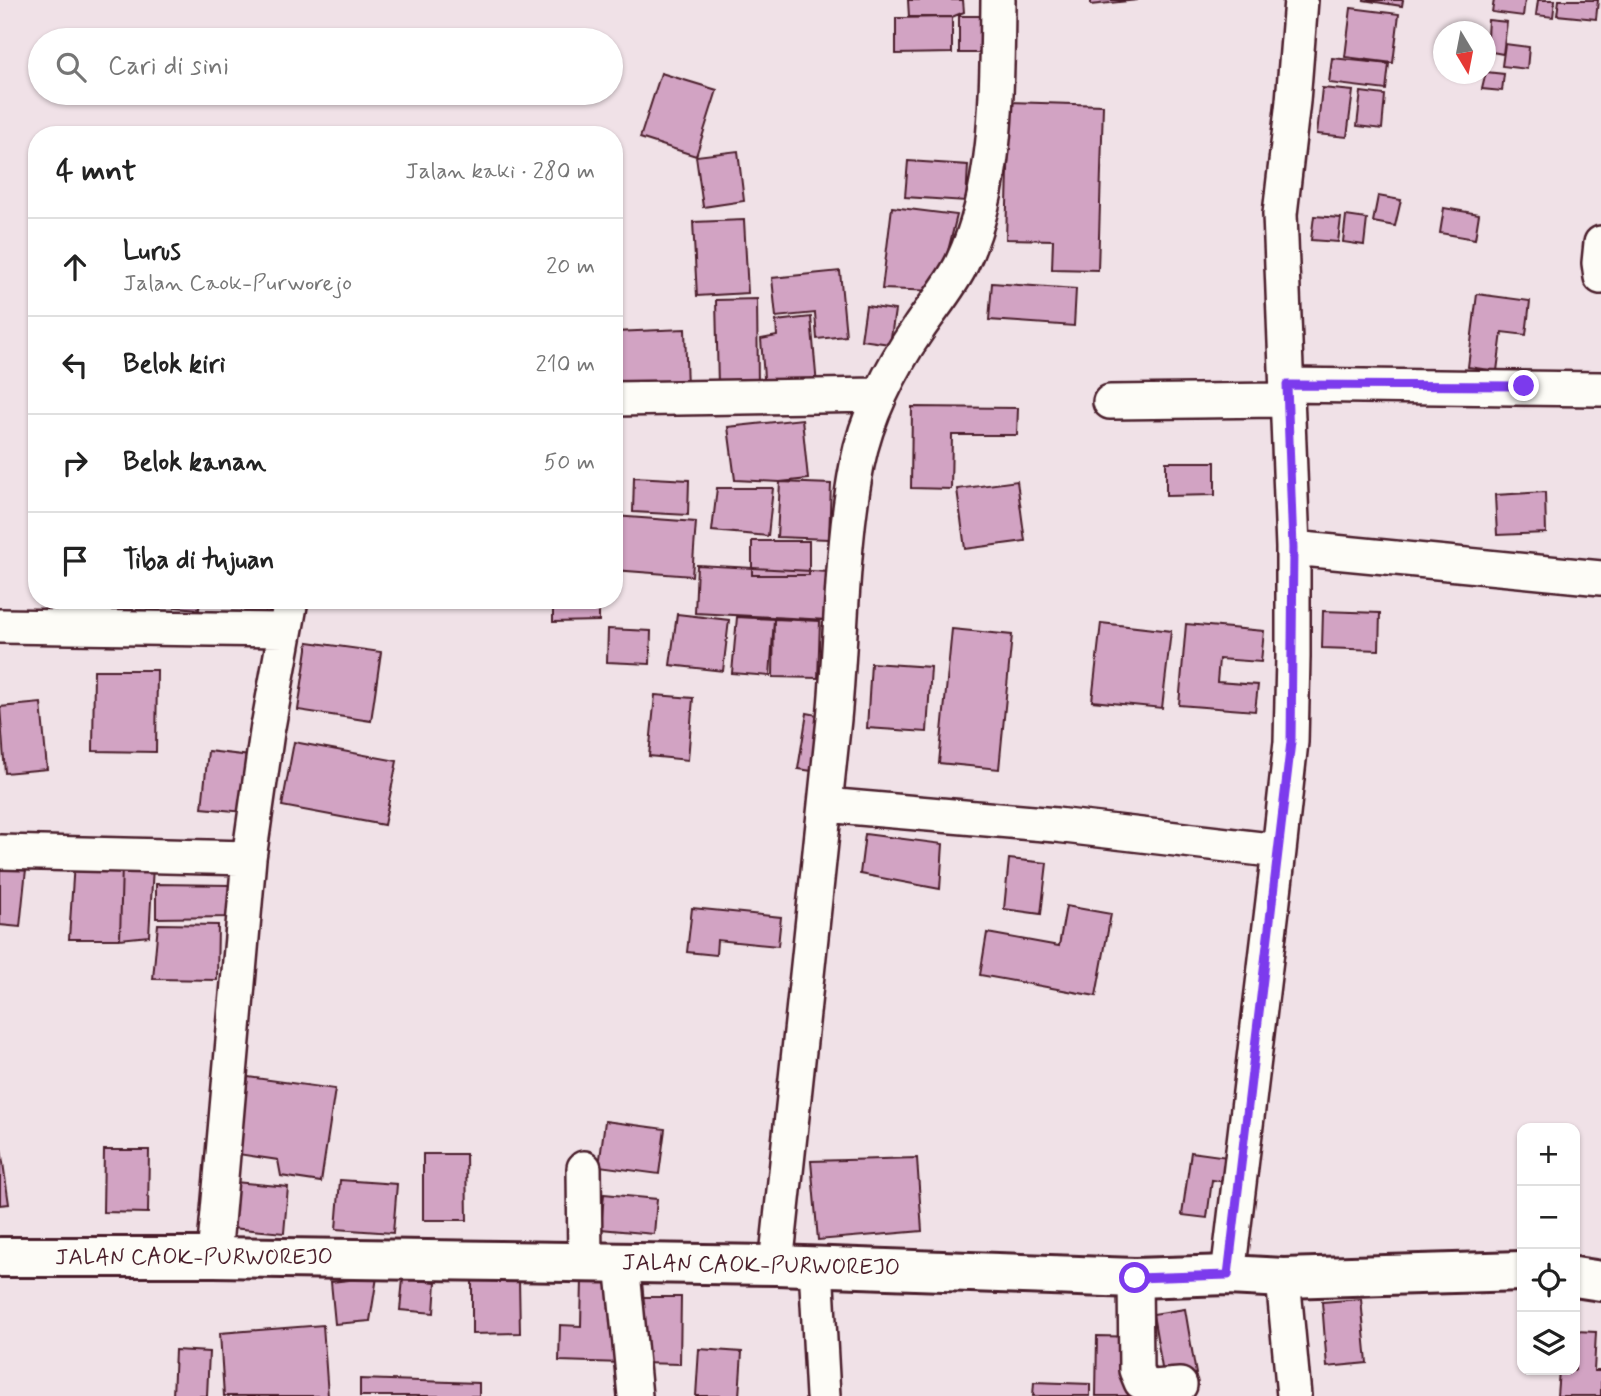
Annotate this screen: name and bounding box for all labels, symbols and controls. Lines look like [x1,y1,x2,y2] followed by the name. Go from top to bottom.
[1433,21,1496,84] north arrow
[28,28,623,105] search box
[52,48,90,86] icon: search
[108,50,229,84] text: Cari di sini
[56,152,136,191] text: 4 mnt
[405,157,595,187] text: Jalan kaki · 280 m
[123,235,181,269] text: Lurus
[56,248,94,286] icon: ahead
[546,252,595,282] text: 20 m
[123,269,352,299] text: Jalan Caok-Purworejo
[56,346,94,384] icon: left
[123,348,225,382] text: Belok kiri
[535,350,595,380] text: 210 m
[1508,370,1539,401] route end
[56,444,94,482] icon: right
[123,446,266,480] text: Belok kanan
[544,448,595,478] text: 50 m
[56,542,94,580] icon: arrive
[123,544,274,578] text: Tiba di tujuan
[1517,1123,1580,1375] map controls
[1517,1123,1580,1186] button: +
[1517,1186,1580,1249] button: −
[55,1243,333,1273] street label: JALAN CAOK-PURWOREJO
[622,1249,900,1283] street label: JALAN CAOK-PURWOREJO
[1517,1249,1580,1312] button: locate
[1119,1262,1150,1293] route start
[1517,1312,1580,1375] button: layers

